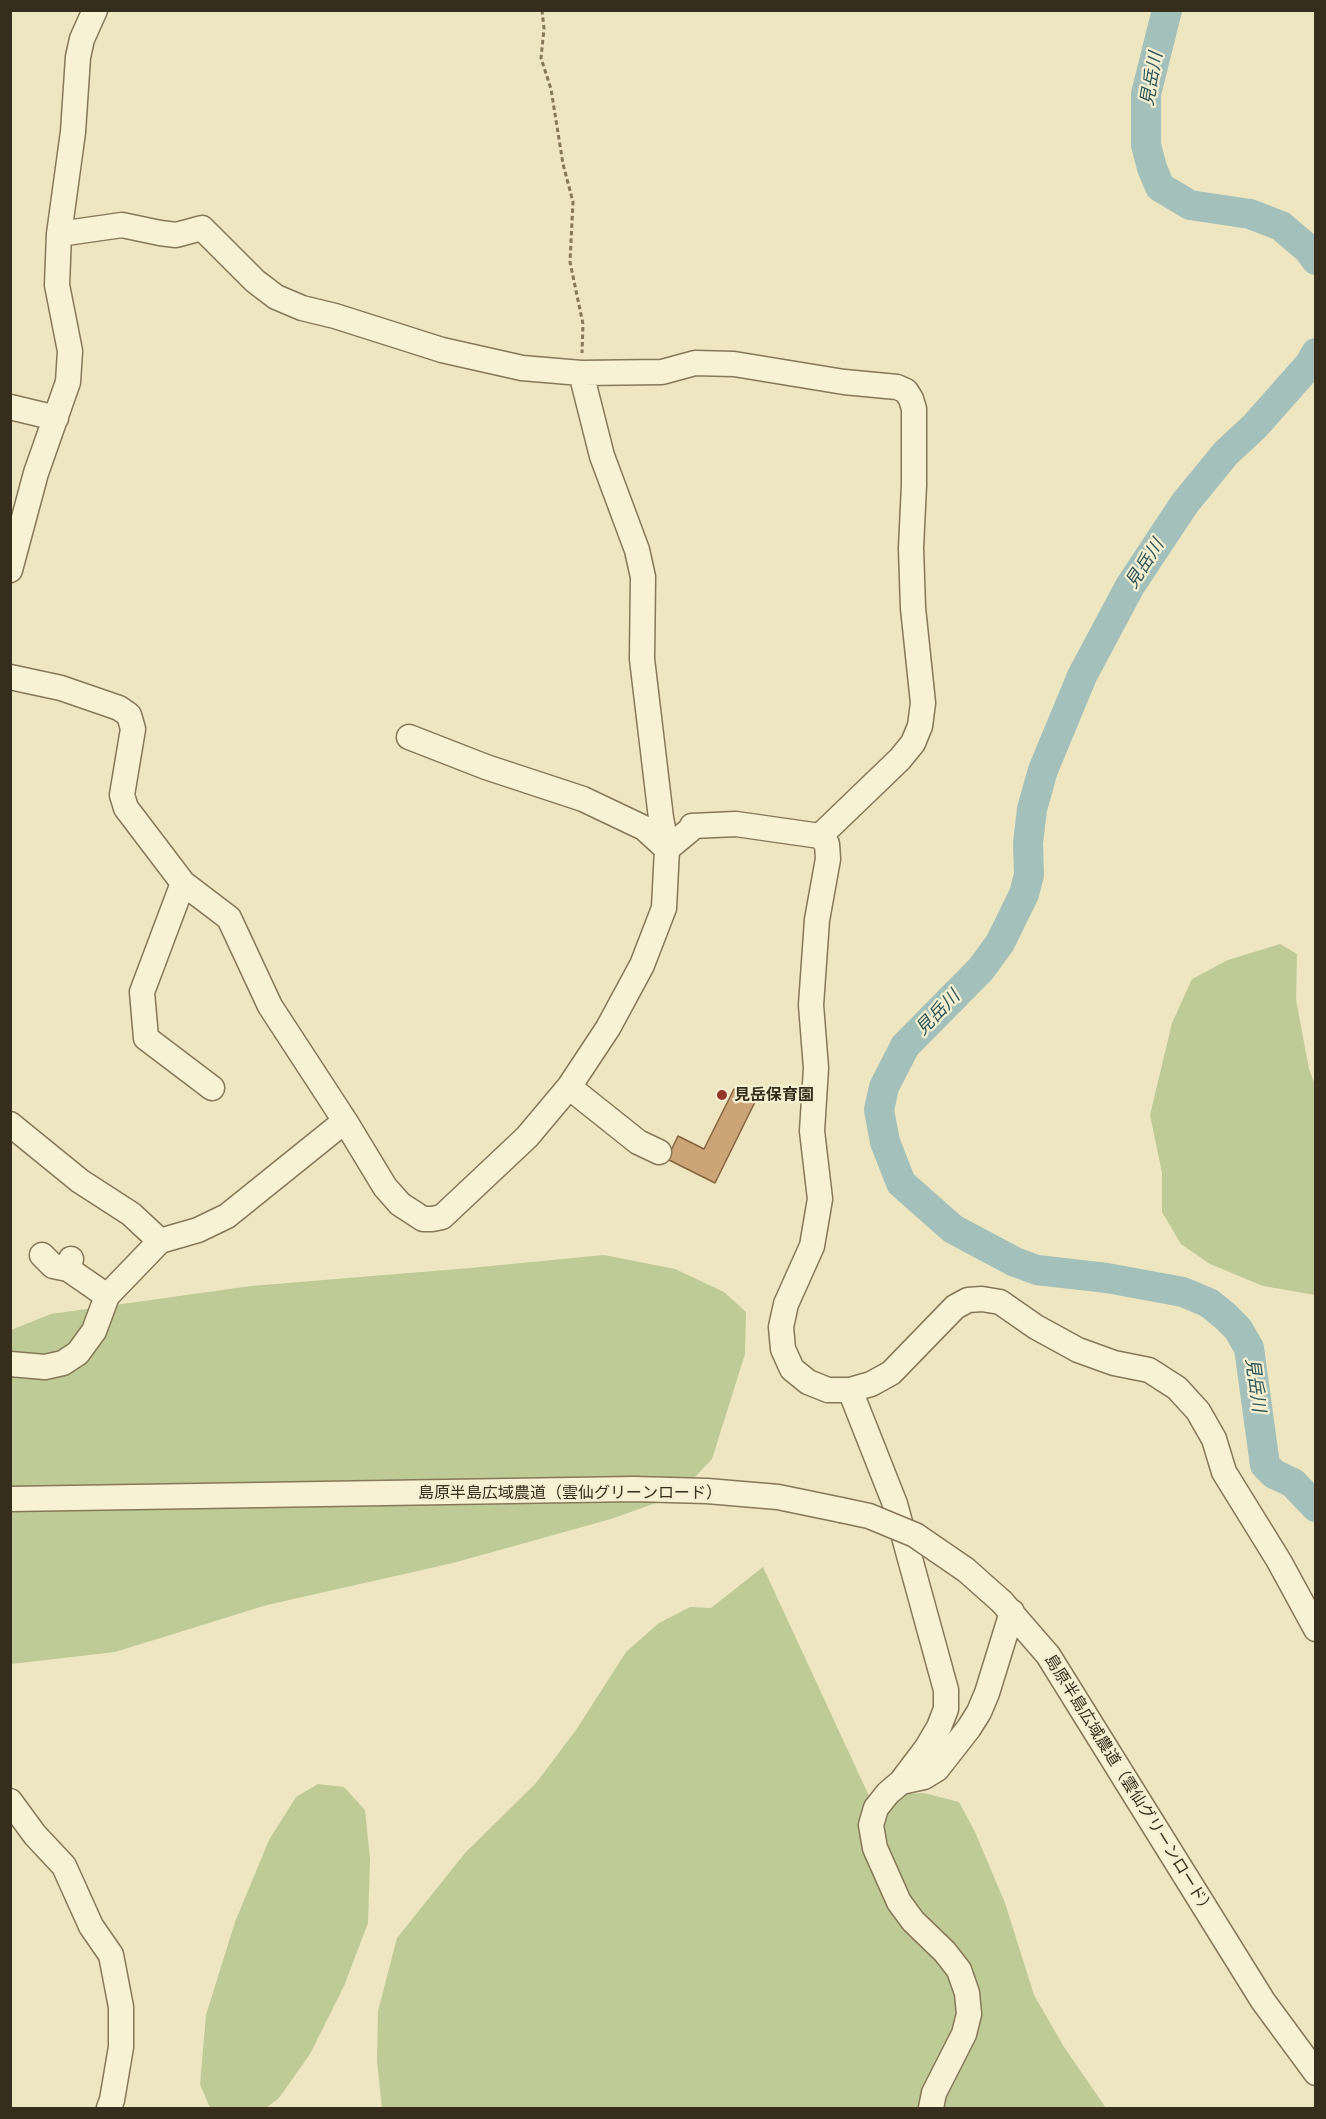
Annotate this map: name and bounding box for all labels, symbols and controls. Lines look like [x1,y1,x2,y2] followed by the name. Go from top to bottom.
[1137,51,1167,107] water label: 見岳川
[1121,535,1169,593] water label: 見岳川
[911,986,965,1040] water label: 見岳川
[734,1085,814,1105] place label: 見岳保育園
[715,1088,729,1102] marker: 見岳保育園
[1241,1357,1269,1413] water label: 見岳川
[418,1483,722,1503] street label: 島原半島広域農道（雲仙グリーンロード）
[1040,1651,1218,1919] street label: 島原半島広域農道（雲仙グリーンロード）

